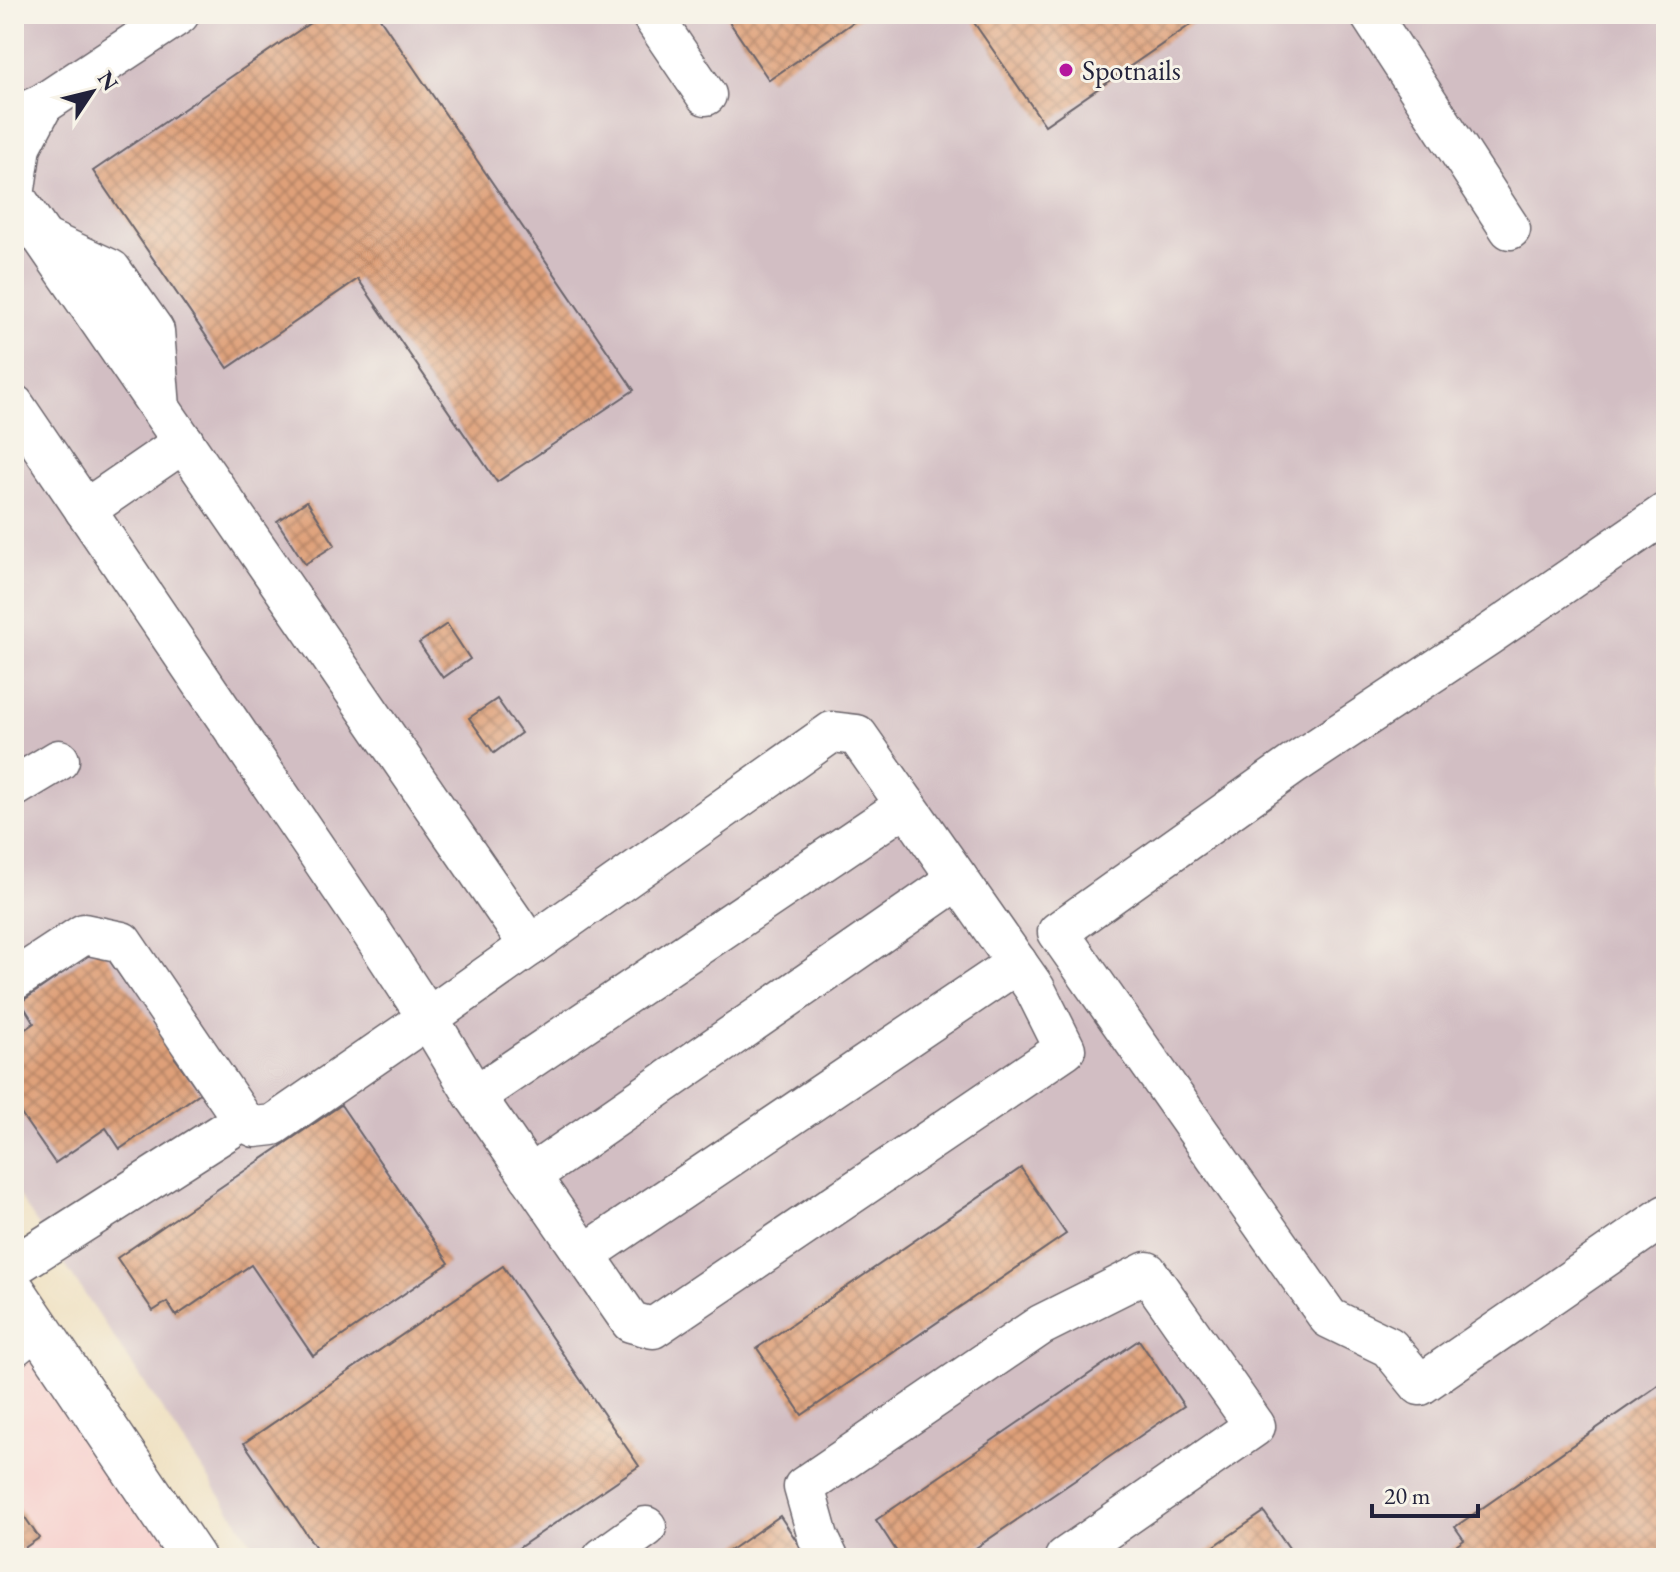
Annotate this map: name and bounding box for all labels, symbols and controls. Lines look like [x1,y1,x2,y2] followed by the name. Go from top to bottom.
[52,52,132,132] north arrow
[1082,52,1181,88] place label: Spotnails
[1057,61,1075,79] marker: Spotnails
[91,65,125,97] text: N
[1372,1468,1478,1518] scale bar
[1384,1480,1431,1511] text: 20 m

